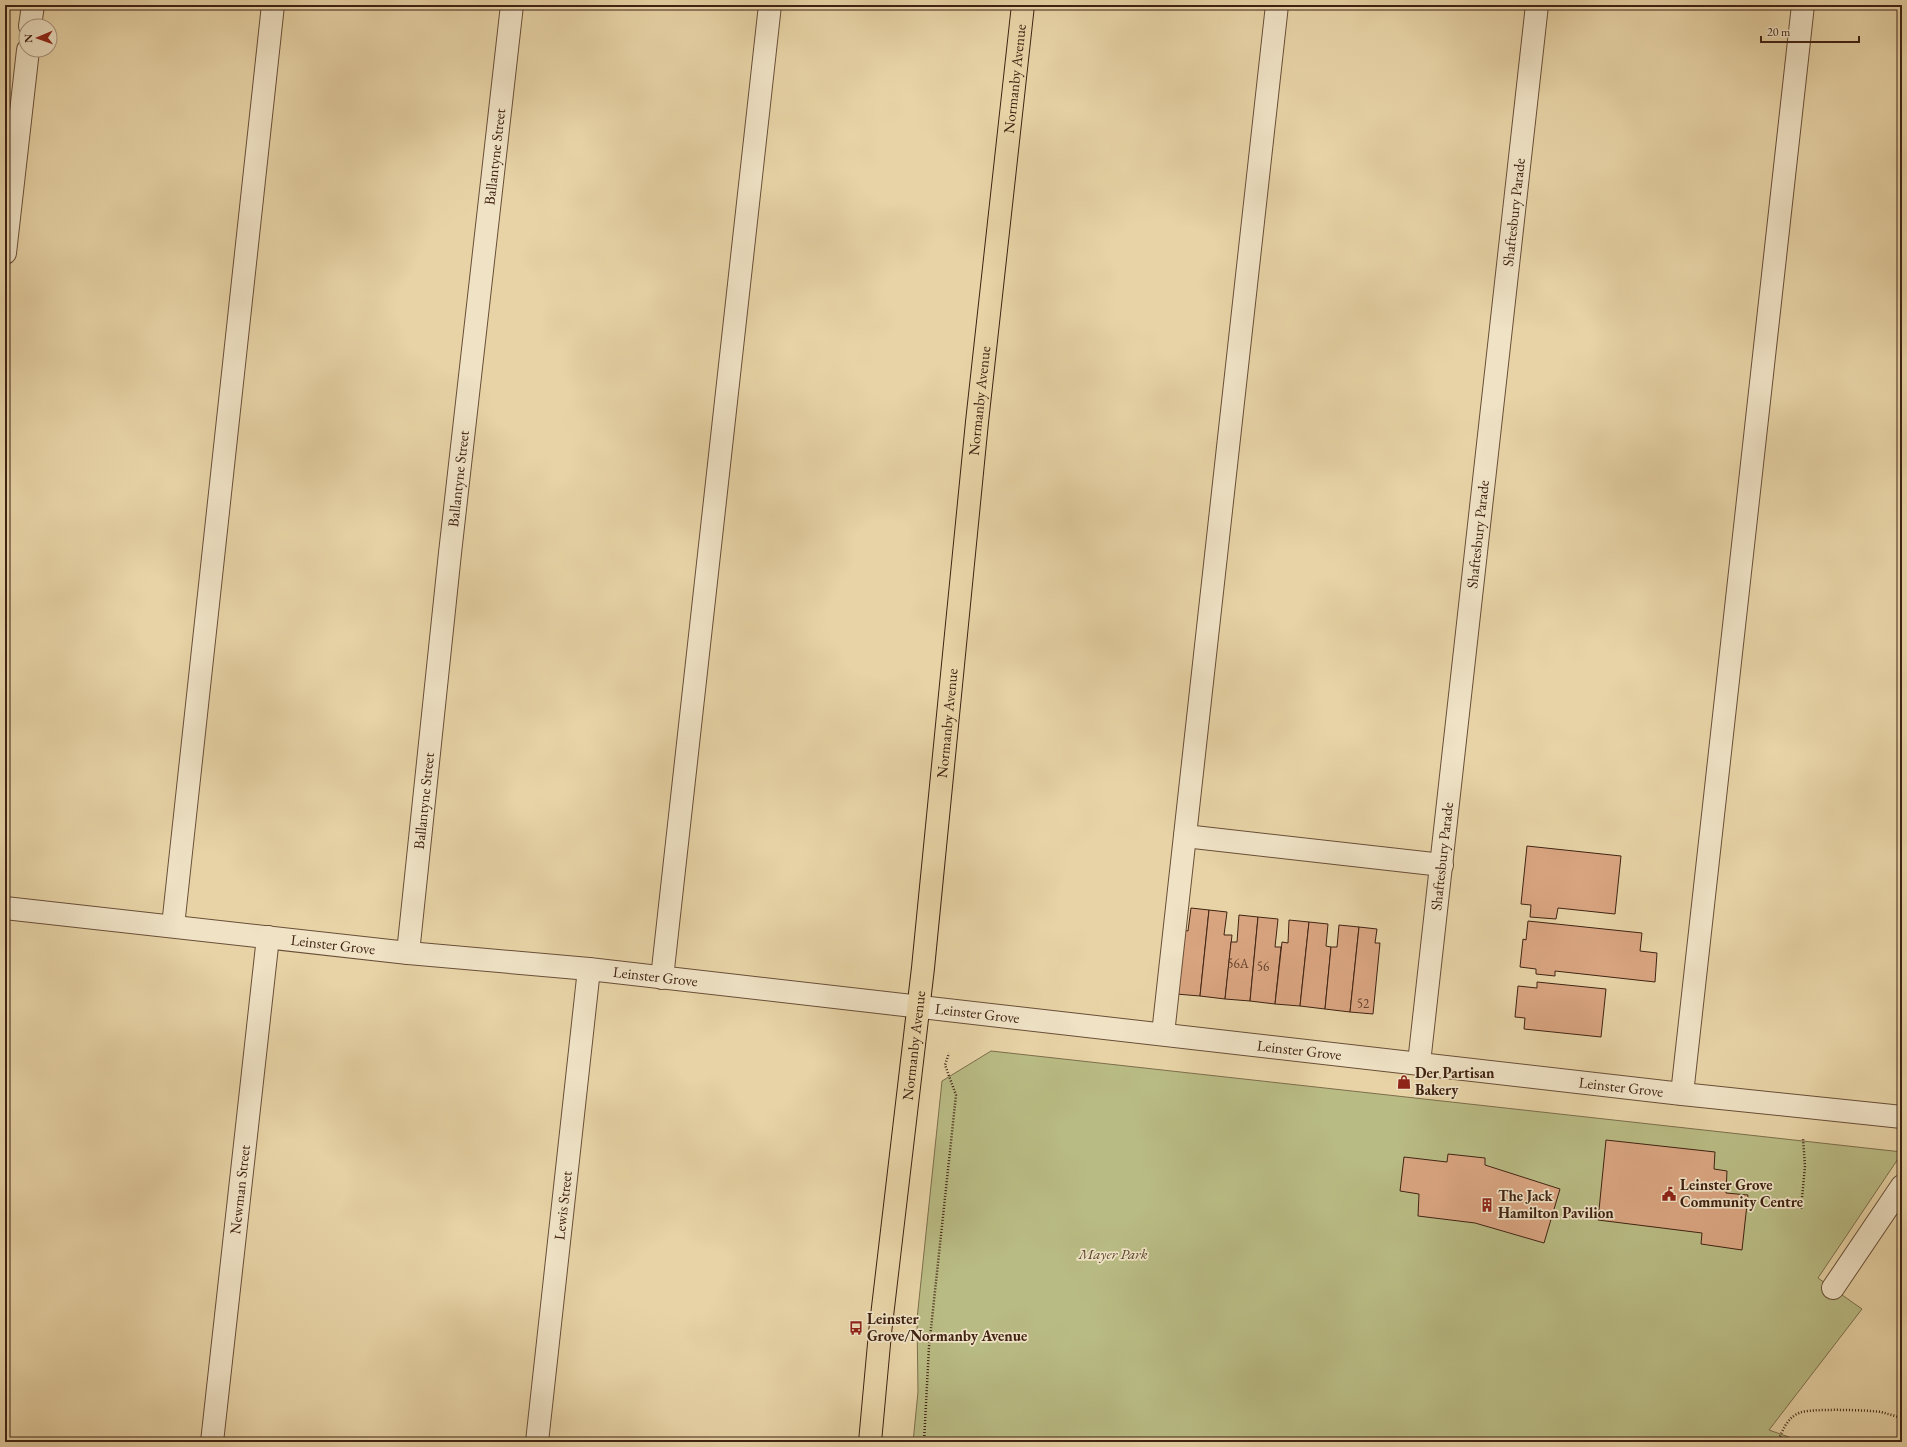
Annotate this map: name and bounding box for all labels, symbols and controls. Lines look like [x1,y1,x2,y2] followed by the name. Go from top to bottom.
[18,18,58,58] north arrow
[1761,18,1859,44] scale bar
[999,23,1030,134] street label: Normanby Avenue
[1767,24,1791,40] text: 20 m
[21,34,35,43] text: N
[479,107,509,206] street label: Ballantyne Street
[1498,157,1529,268] street label: Shaftesbury Parade
[964,345,994,456] street label: Normanby Avenue
[443,429,473,528] street label: Ballantyne Street
[1462,479,1493,590] street label: Shaftesbury Parade
[932,667,962,779] street label: Normanby Avenue
[409,751,438,850] street label: Ballantyne Street
[1426,801,1457,912] street label: Shaftesbury Parade
[290,930,376,958] street label: Leinster Grove
[1227,955,1250,972] house number: 56A
[1257,958,1269,975] house number: 56
[612,962,699,990] street label: Leinster Grove
[898,990,929,1101] street label: Normanby Avenue
[1357,995,1370,1012] house number: 52
[934,999,1021,1027] street label: Leinster Grove
[1256,1035,1343,1064] street label: Leinster Grove
[1415,1063,1495,1099] place label: Der Partisan Bakery
[1578,1072,1665,1101] street label: Leinster Grove
[1396,1074,1412,1090] shop icon: Der Partisan Bakery
[225,1144,254,1235] street label: Newman Street
[549,1170,576,1241] street label: Lewis Street
[1680,1175,1803,1211] place label: Leinster Grove Community Centre
[1498,1186,1614,1222] place label: The Jack Hamilton Pavilion
[1661,1186,1677,1202] public building icon: Leinster Grove Community Centre
[1479,1197,1495,1213] building icon: The Jack Hamilton Pavilion
[1077,1244,1148,1263] park label: Mayer Park
[867,1309,1027,1345] place label: Leinster Grove/Normanby Avenue
[848,1320,864,1336] bus stop icon: Leinster Grove/Normanby Avenue

